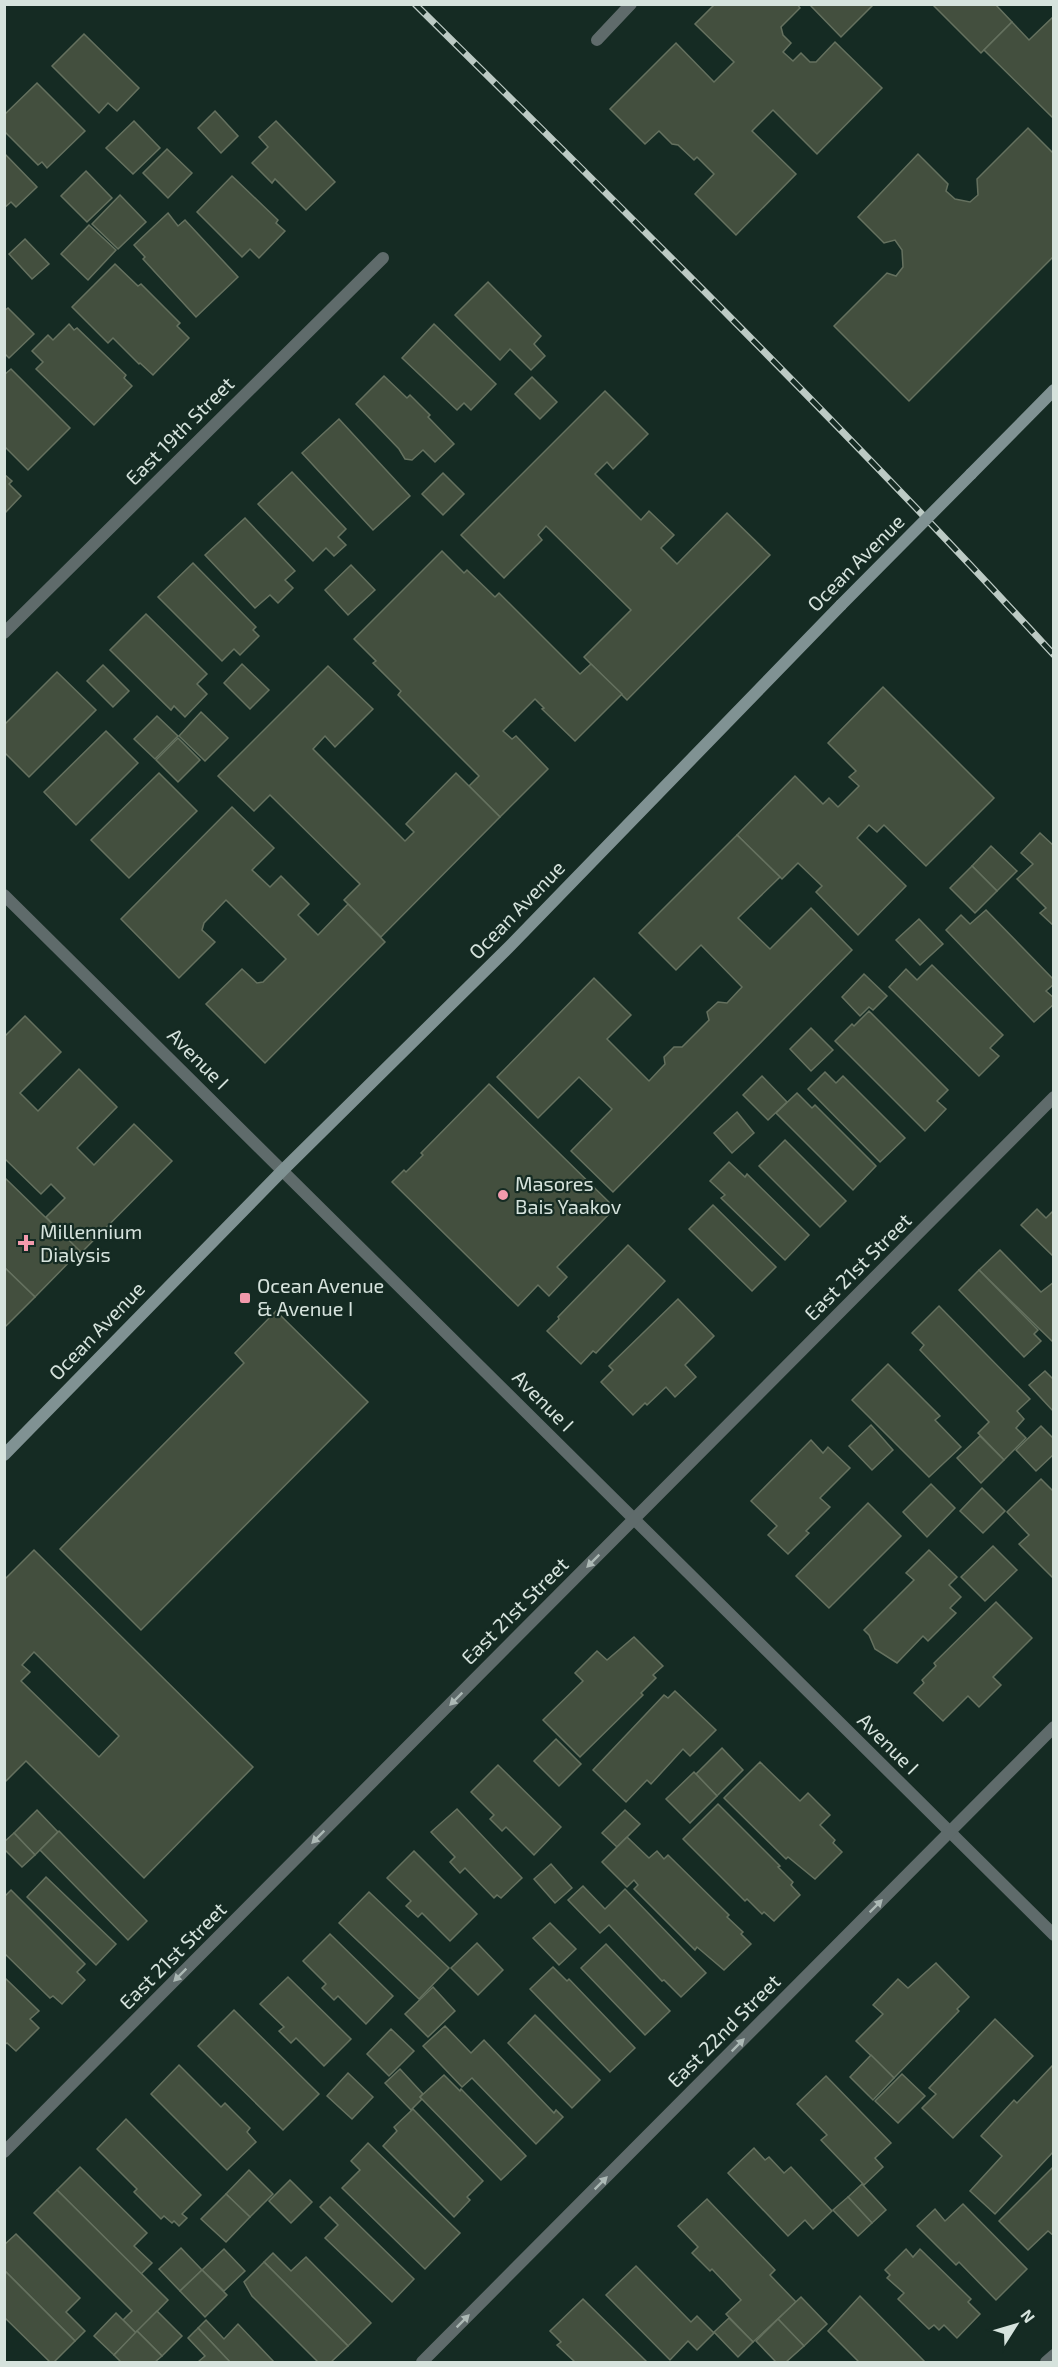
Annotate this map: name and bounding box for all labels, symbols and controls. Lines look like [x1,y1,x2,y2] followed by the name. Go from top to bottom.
[120,371,239,489] street label: East 19th Street
[802,509,909,616] street label: Ocean Avenue
[463,855,569,963] street label: Ocean Avenue
[163,1023,234,1094] street label: Avenue I
[515,1171,622,1218] place label: Masores Bais Yaakov
[496,1188,510,1202] marker: Masores Bais Yaakov
[799,1208,916,1325] street label: East 21st Street
[40,1219,142,1266] place label: Millennium Dialysis
[17,1234,35,1252] marker: Millennium Dialysis
[257,1273,384,1320] place label: Ocean Avenue & Avenue I
[43,1276,149,1384] street label: Ocean Avenue
[238,1291,252,1305] marker: Ocean Avenue & Avenue I
[508,1365,579,1436] street label: Avenue I
[456,1552,573,1669] street label: East 21st Street
[587,1553,601,1567] one-way arrow
[448,1692,463,1706] one-way arrow
[853,1708,924,1779] street label: Avenue I
[311,1830,325,1845] one-way arrow
[114,1897,231,2014] street label: East 21st Street
[868,1900,882,1914] one-way arrow
[174,1968,188,1982] one-way arrow
[662,1969,785,2092] street label: East 22nd Street
[731,2038,745,2052] one-way arrow
[593,2176,607,2190] one-way arrow
[986,2295,1046,2355] north arrow
[1017,2305,1039,2326] text: N
[456,2314,471,2328] one-way arrow

